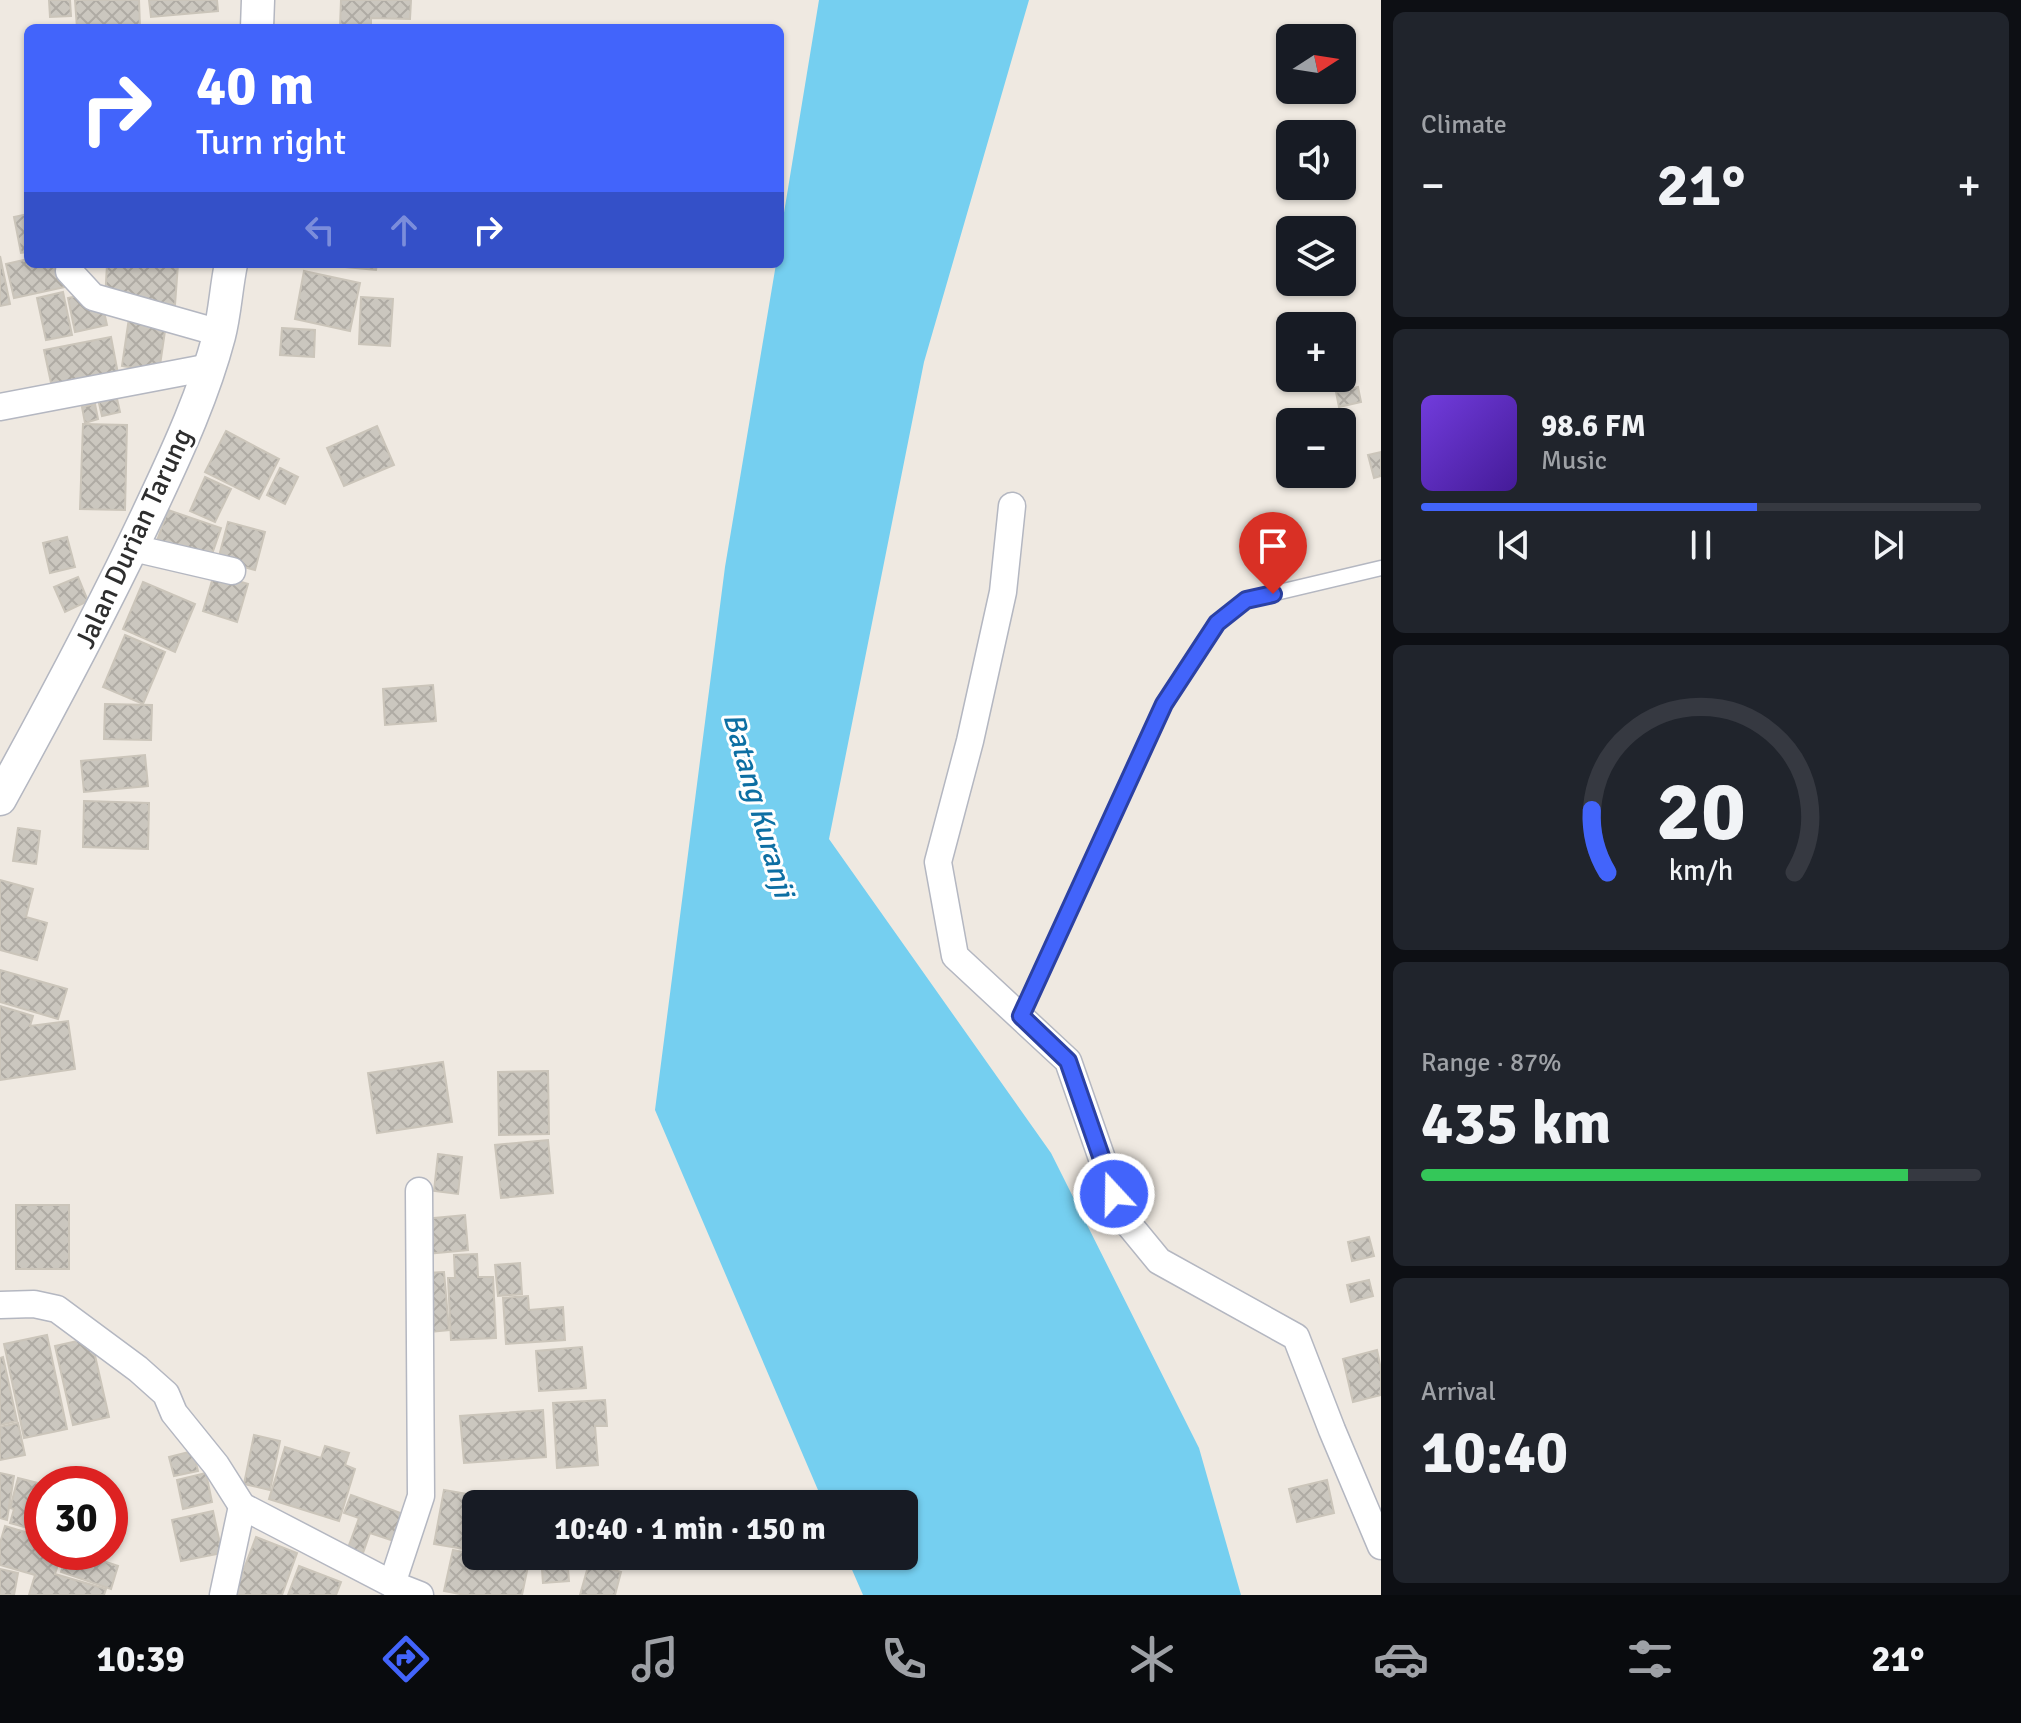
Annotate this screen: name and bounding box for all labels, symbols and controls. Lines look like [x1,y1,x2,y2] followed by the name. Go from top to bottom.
[1276,24,1356,104] north arrow
[1276,24,1356,488] map controls
[196,51,314,120] text: 40 m
[64,56,168,160] icon: right
[1421,109,1507,141] text: Climate
[196,120,346,165] text: Turn right
[1276,120,1356,200] button: sound
[1657,149,1745,223] text: 21°
[1421,159,1445,213] text: −
[1957,159,1981,213] text: +
[298,208,342,252] icon: left
[382,208,426,252] icon: ahead
[466,208,510,252] icon: right
[1276,216,1356,296] button: layers
[1276,312,1356,392] button: +
[1276,408,1356,488] button: −
[1541,408,1646,445] text: 98.6 FM
[68,423,200,654] street label: Jalan Durian Tarung
[1541,445,1607,477] text: Music
[1239,512,1307,594] pin
[1492,523,1536,567] icon: previous
[1679,523,1723,567] icon: pause
[1866,523,1910,567] icon: next
[1251,524,1295,568] icon: arrive
[715,709,803,904] water label: Batang Kuranji
[1656,761,1746,863] text: 20
[1669,854,1733,889] text: km/h
[1421,1047,1562,1079] text: Range · 87%
[1421,1087,1611,1161] text: 435 km
[1072,1152,1156,1236] position arrow
[1421,1376,1496,1408] text: Arrival
[1421,1416,1568,1490] text: 10:40
[24,1466,128,1570] speed limit sign: 30
[554,1511,826,1548] text: 10:40 · 1 min · 150 m
[378,1631,434,1687] icon: directions
[627,1631,683,1687] icon: music
[876,1631,932,1687] icon: phone
[1124,1631,1180,1687] icon: climate
[1373,1631,1429,1687] icon: car
[1622,1631,1678,1687] icon: filters
[96,1637,185,1682] text: 10:39
[1871,1637,1924,1682] text: 21°

